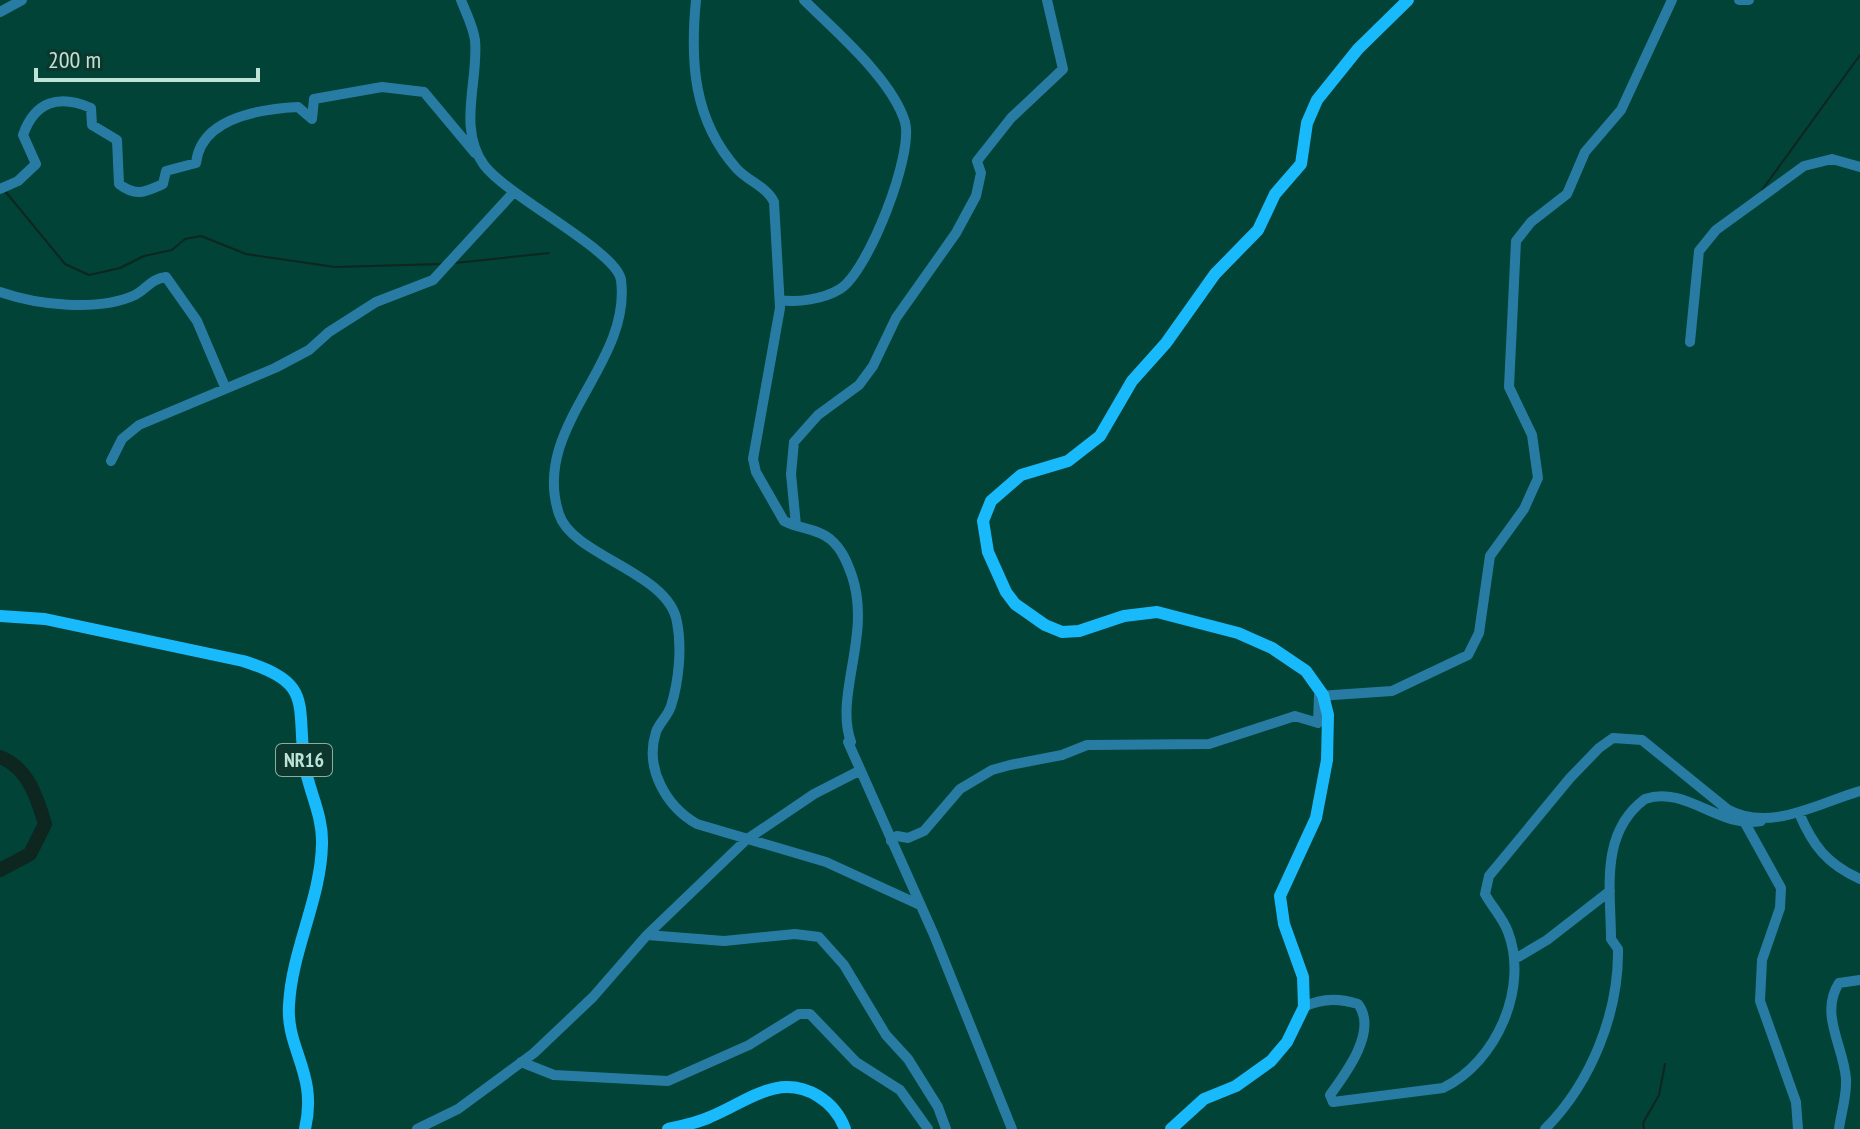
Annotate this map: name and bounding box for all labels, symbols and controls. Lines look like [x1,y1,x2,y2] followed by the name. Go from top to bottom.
[36,32,258,82] scale bar
[48,44,101,75] text: 200 m
[276,744,332,776] road number: NR16

